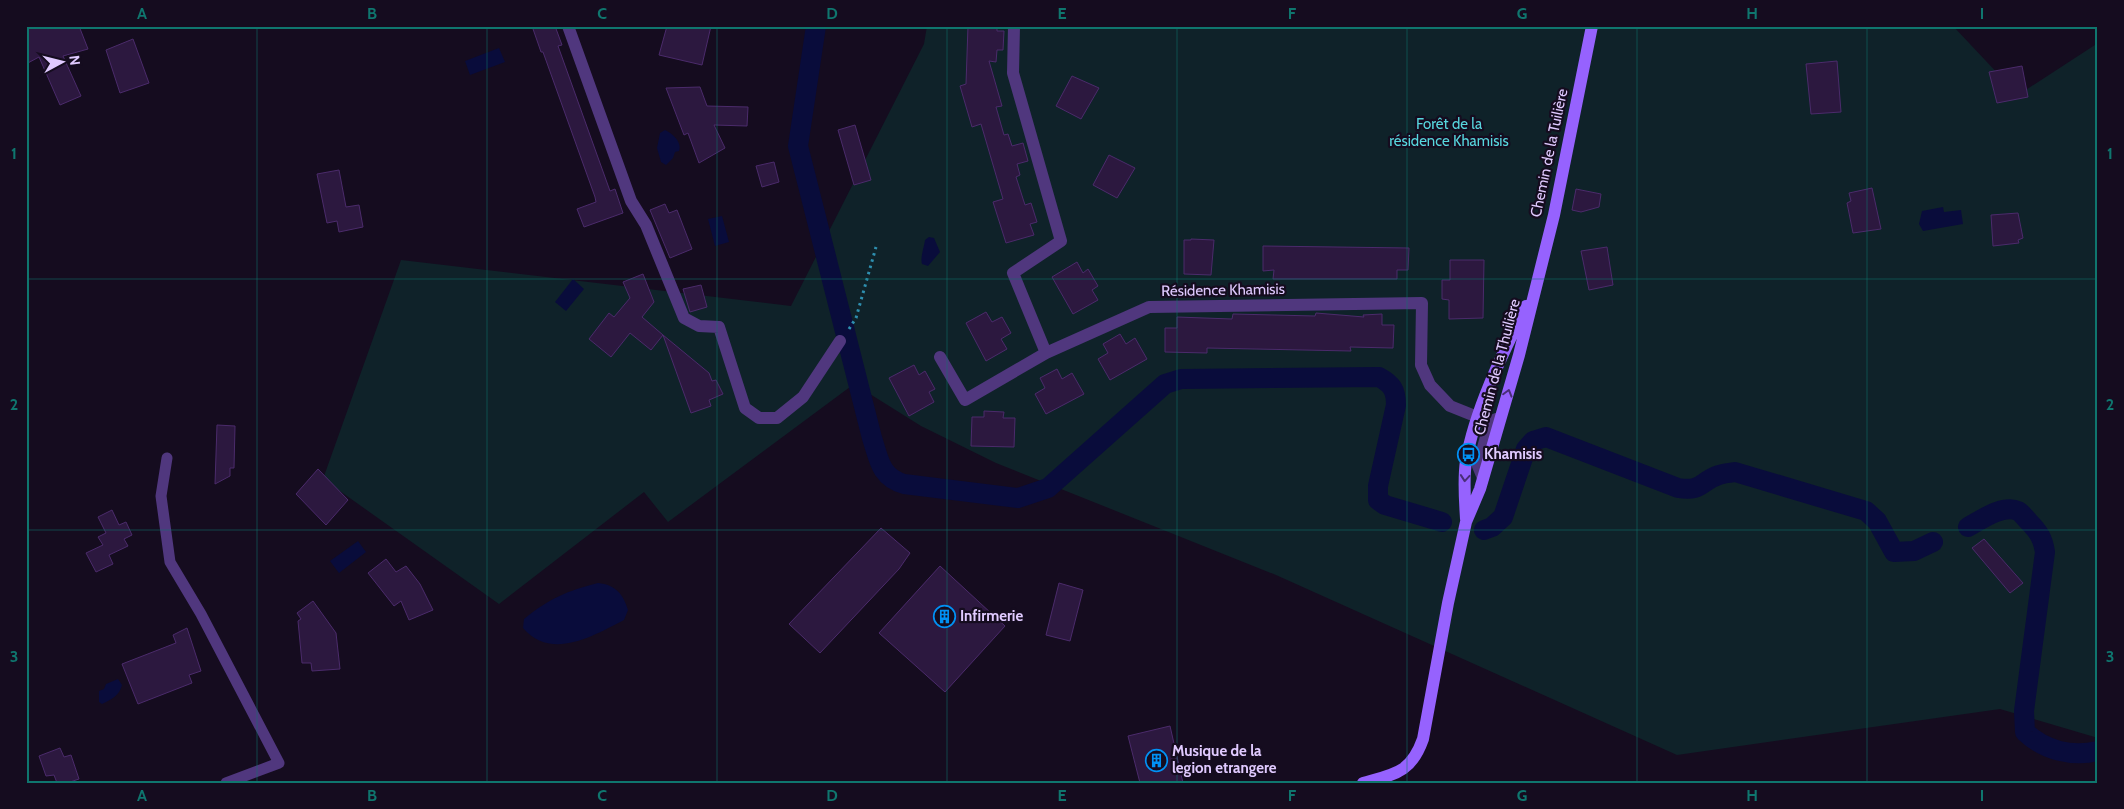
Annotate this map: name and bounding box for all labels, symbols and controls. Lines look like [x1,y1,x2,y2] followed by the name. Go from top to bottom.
[137,4,147,23] text: A
[367,4,377,23] text: B
[597,4,607,23] text: C
[826,4,838,23] text: D
[1057,4,1067,23] text: E
[1288,4,1297,23] text: F
[1517,4,1527,23] text: G
[1746,4,1758,23] text: H
[1980,4,1984,23] text: I
[38,38,88,88] north arrow
[65,54,84,66] text: N
[1527,87,1571,219] street label: Chemin de la Tuilière
[1389,115,1509,150] park label: Forêt de la résidence Khamisis
[11,144,17,163] text: 1
[2107,144,2113,163] text: 1
[1161,280,1285,300] street label: Résidence Khamisis
[1470,297,1524,437] street label: Chemin de la Thuilière
[1503,389,1513,397] one-way arrow
[10,395,18,414] text: 2
[2106,395,2114,414] text: 2
[1456,442,1480,466] bus stop icon: Khamisis
[1484,445,1542,463] place label: Khamisis
[1460,475,1471,483] one-way arrow
[932,604,956,628] building icon: Infirmerie
[960,607,1023,625] place label: Infirmerie
[10,647,18,666] text: 3
[2106,647,2114,666] text: 3
[1172,742,1277,777] place label: Musique de la legion etrangere
[1144,748,1168,772] building icon: Musique de la legion etrangere
[137,786,147,805] text: A
[367,786,377,805] text: B
[597,786,607,805] text: C
[826,786,838,805] text: D
[1057,786,1067,805] text: E
[1288,786,1297,805] text: F
[1517,786,1527,805] text: G
[1746,786,1758,805] text: H
[1980,786,1984,805] text: I

